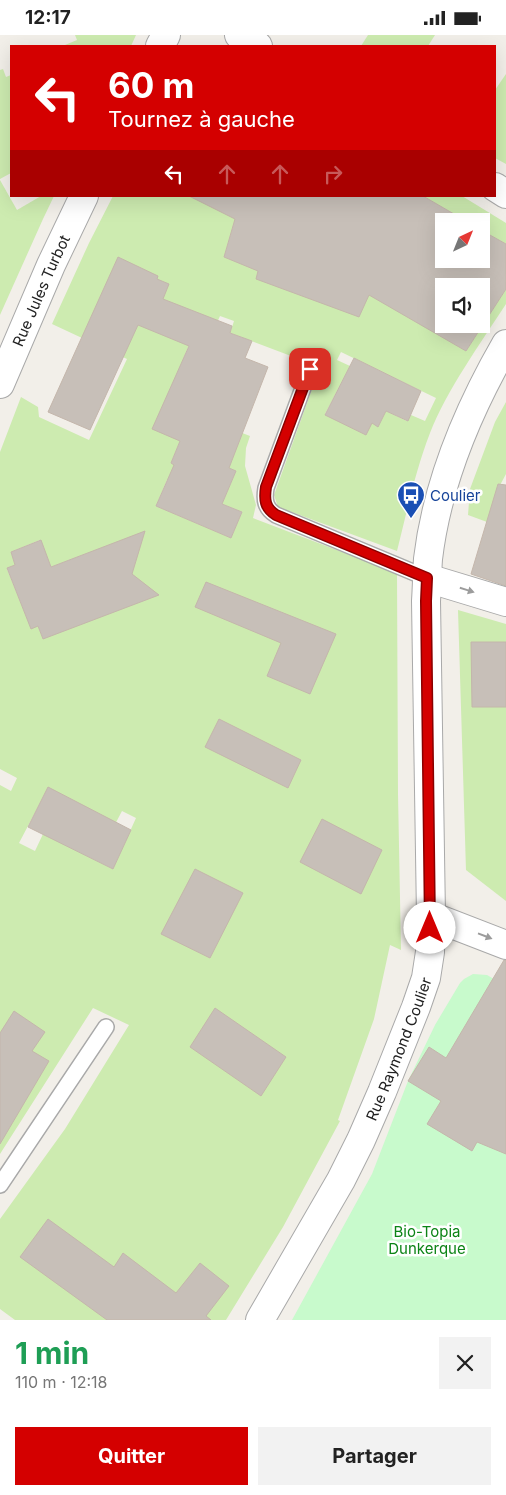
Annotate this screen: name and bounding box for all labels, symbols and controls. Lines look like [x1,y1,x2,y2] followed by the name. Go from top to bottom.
[25,6,71,29] text: 12:17
[108,64,195,106] text: 60 m
[25,65,90,130] icon: left
[108,106,295,132] text: Tournez à gauche
[160,160,188,188] icon: left
[213,160,241,188] icon: ahead
[266,160,294,188] icon: ahead
[319,160,347,188] icon: right
[435,213,490,267] north arrow
[435,213,490,333] map controls
[8,232,74,349] street label: Rue Jules Turbot
[435,278,490,333] button: sound
[289,348,331,390] pin
[296,355,324,383] icon: arrive
[396,480,426,519] bus stop icon: Coulier
[430,486,481,505] place label: Coulier
[459,586,474,594] one-way arrow
[403,901,455,953] position arrow
[478,932,493,940] one-way arrow
[361,974,435,1123] street label: Rue Raymond Coulier
[388,1222,466,1258] park label: Bio-Topia Dunkerque
[15,1335,89,1371] text: 1 min
[439,1337,491,1389] button: close
[15,1372,108,1392] text: 110 m · 12:18
[15,1427,248,1485] button: Quitter
[258,1427,491,1485] button: Partager

